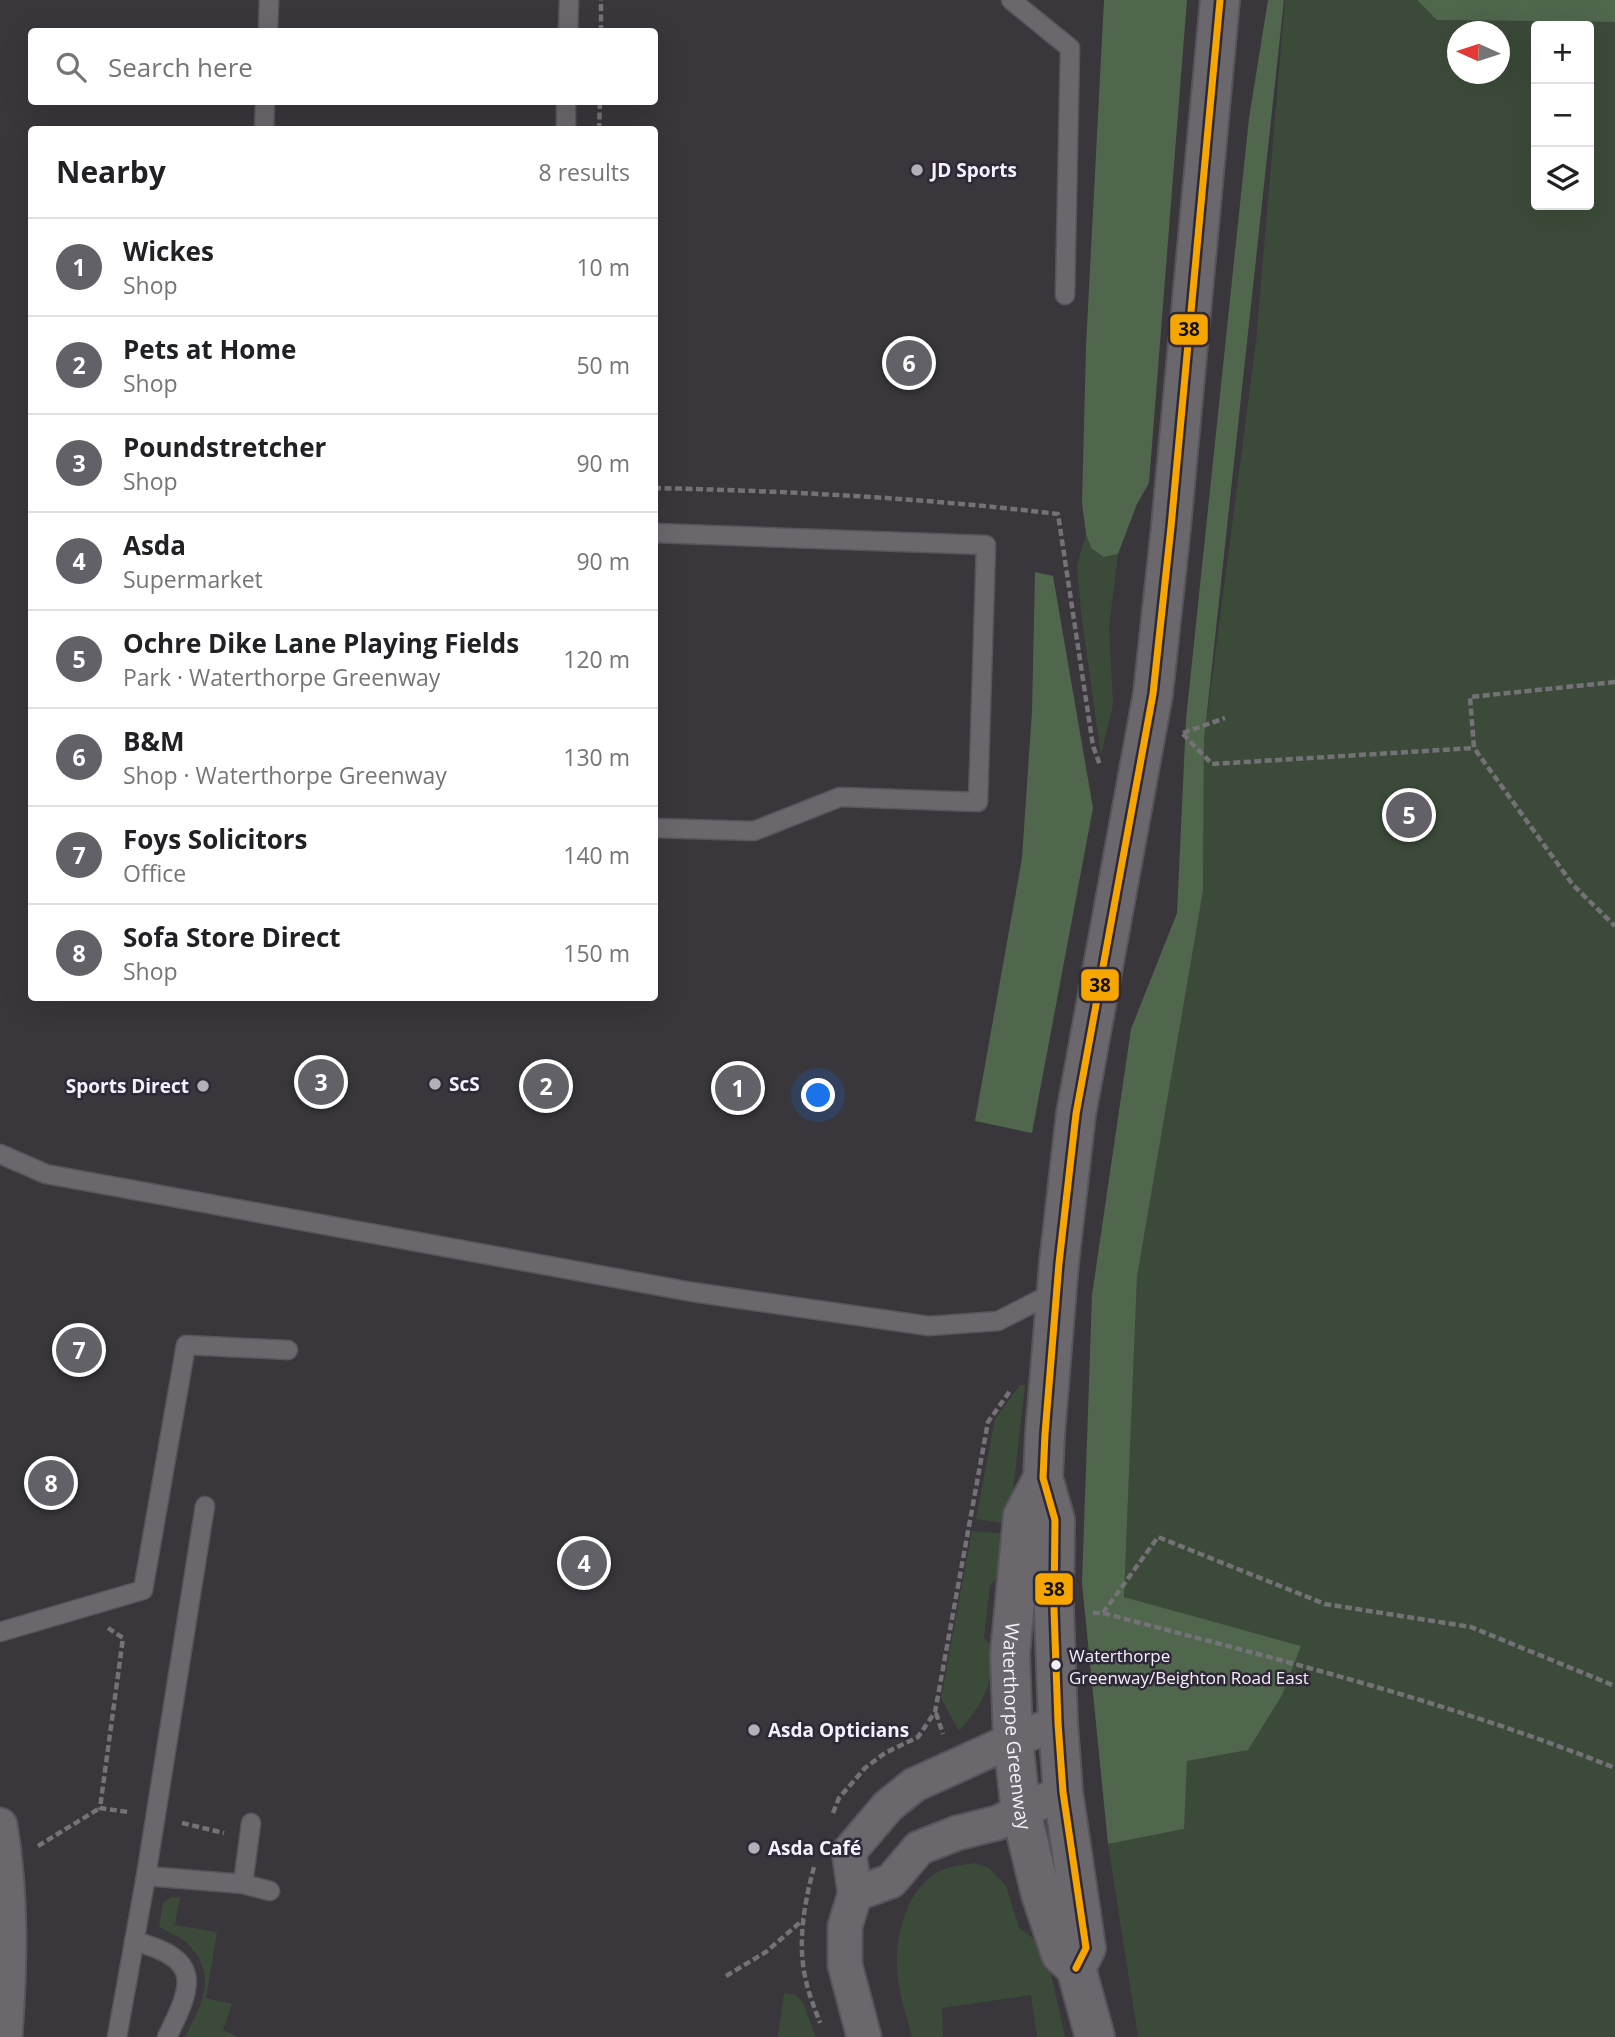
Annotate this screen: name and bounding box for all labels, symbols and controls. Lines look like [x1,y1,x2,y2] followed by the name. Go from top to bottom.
[1447,21,1510,84] north arrow
[1531,21,1594,210] map controls
[1531,21,1594,84] button: +
[28,28,658,105] search box
[52,48,90,86] icon: search
[108,49,253,85] text: Search here
[1531,84,1594,147] button: −
[1531,147,1594,210] button: layers
[56,151,166,192] text: Nearby
[539,156,630,188] text: 8 results
[929,157,1017,183] place label: JD Sports
[909,162,925,178] marker: JD Sports
[123,233,214,269] text: Wickes
[72,251,86,283] text: 1
[576,251,630,283] text: 10 m
[123,269,178,301] text: Shop
[1169,313,1209,346] line badge: 38
[1178,316,1200,342] text: 38
[123,331,296,367] text: Pets at Home
[886,337,932,389] pin: 6
[72,349,86,381] text: 2
[576,349,630,381] text: 50 m
[123,367,178,399] text: Shop
[123,429,326,465] text: Poundstretcher
[72,447,86,479] text: 3
[576,447,630,479] text: 90 m
[123,465,178,497] text: Shop
[123,527,186,563] text: Asda
[72,545,86,577] text: 4
[576,545,630,577] text: 90 m
[123,563,263,595] text: Supermarket
[123,625,519,661] text: Ochre Dike Lane Playing Fields
[72,643,86,675] text: 5
[563,643,630,675] text: 120 m
[123,661,440,693] text: Park · Waterthorpe Greenway
[123,723,184,759] text: B&M
[72,741,86,773] text: 6
[563,741,630,773] text: 130 m
[123,759,447,791] text: Shop · Waterthorpe Greenway
[1386,789,1432,841] pin: 5
[123,821,308,857] text: Foys Solicitors
[72,839,86,871] text: 7
[563,839,630,871] text: 140 m
[123,857,186,889] text: Office
[123,919,341,955] text: Sofa Store Direct
[72,937,86,969] text: 8
[563,937,630,969] text: 150 m
[123,955,178,987] text: Shop
[1080,968,1120,1002] line badge: 38
[1089,972,1111,998] text: 38
[298,1056,344,1108] pin: 3
[523,1060,569,1112] pin: 2
[715,1062,761,1114] pin: 1
[449,1071,480,1097] place label: ScS
[66,1073,189,1099] place label: Sports Direct
[427,1076,443,1092] marker: ScS
[195,1078,211,1094] marker: Sports Direct
[801,1078,835,1112] your location
[56,1324,102,1376] pin: 7
[28,1457,74,1509] pin: 8
[561,1537,607,1589] pin: 4
[1034,1572,1074,1606] line badge: 38
[1043,1576,1065,1602] text: 38
[997,1622,1038,1833] street label: Waterthorpe Greenway
[1069,1644,1309,1689] place label: Waterthorpe Greenway/Beighton Road East
[1049,1658,1063,1672] marker: Waterthorpe Greenway/Beighton Road East
[768,1717,909,1743] place label: Asda Opticians
[746,1722,762,1738] marker: Asda Opticians
[768,1835,861,1861] place label: Asda Café
[746,1840,762,1856] marker: Asda Café

